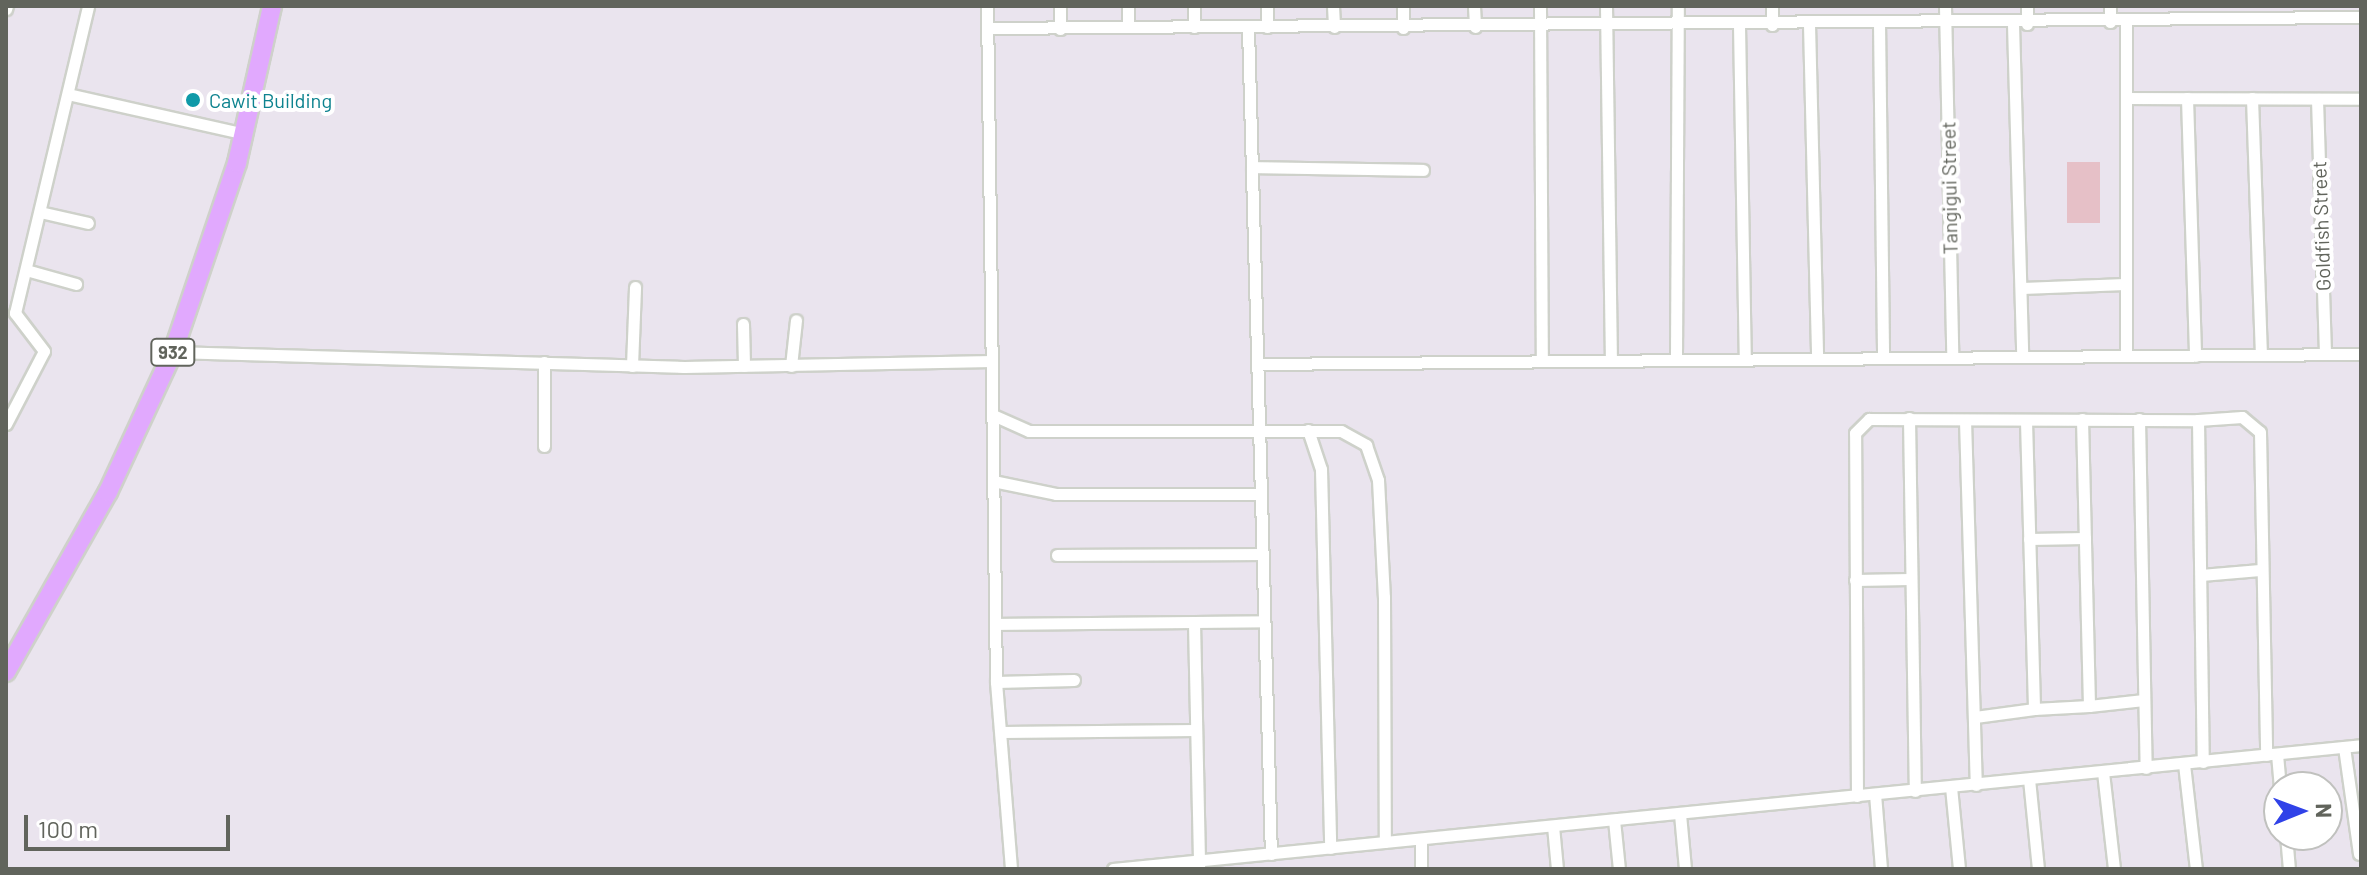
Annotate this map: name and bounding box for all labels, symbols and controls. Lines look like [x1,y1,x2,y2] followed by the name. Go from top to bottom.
[209,88,332,112] place label: Cawit Building
[184,91,202,109] marker: Cawit Building
[1936,121,1962,255] street label: Tangigui Street
[2307,161,2335,291] street label: Goldfish Street
[149,338,197,366] road number: 932
[2263,771,2343,851] north arrow
[28,799,234,849] scale bar
[2312,803,2338,818] text: N
[38,814,98,843] text: 100 m

